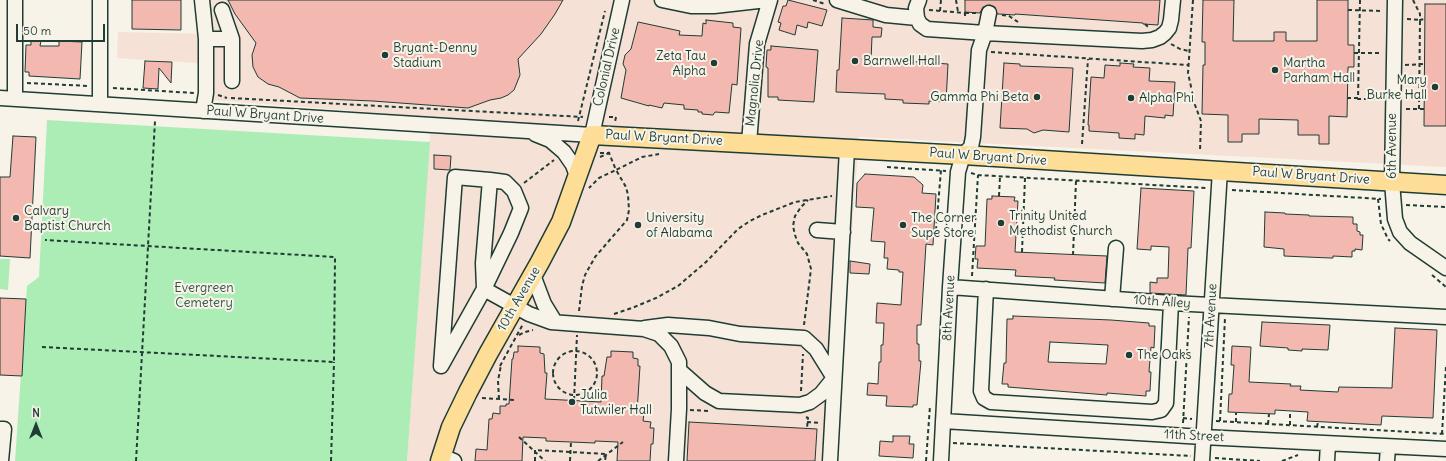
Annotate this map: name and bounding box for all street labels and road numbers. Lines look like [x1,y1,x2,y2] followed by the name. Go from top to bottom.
[590,26,624,108] street label: Colonial Drive
[743,39,767,127] street label: Magnolia Drive
[206,103,324,127] street label: Paul W Bryant Drive
[1384,113,1400,179] street label: 6th Avenue
[605,127,723,149] street label: Paul W Bryant Drive
[929,145,1047,169] street label: Paul W Bryant Drive
[1252,164,1370,188] street label: Paul W Bryant Drive
[494,264,544,334] street label: 10th Avenue
[939,275,959,341] street label: 8th Avenue
[1202,283,1220,349] street label: 7th Avenue
[1133,292,1191,312] street label: 10th Alley
[1164,427,1224,445] street label: 11th Street

